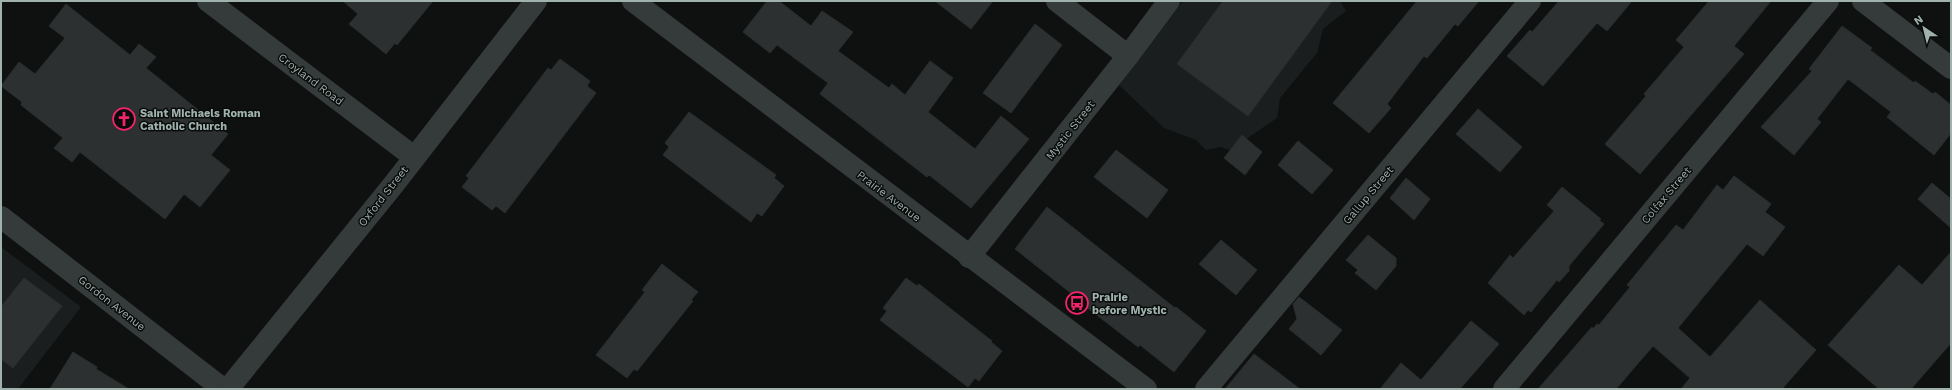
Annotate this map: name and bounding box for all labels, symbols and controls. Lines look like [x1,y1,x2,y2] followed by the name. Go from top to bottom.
[1904,8,1944,48] north arrow
[1911,13,1926,28] text: N
[276,51,346,108] street label: Croyland Road
[1043,98,1098,162] street label: Mystic Street
[111,106,137,132] church icon: Saint Michaels Roman Catholic Church
[140,107,261,133] place label: Saint Michaels Roman Catholic Church
[356,163,411,229] street label: Oxford Street
[1340,163,1397,227] street label: Gallup Street
[1639,164,1694,226] street label: Colfax Street
[854,168,923,225] street label: Prairie Avenue
[76,273,148,334] street label: Gordon Avenue
[1064,290,1090,316] bus stop icon: Prairie before Mystic
[1092,291,1167,317] place label: Prairie before Mystic

